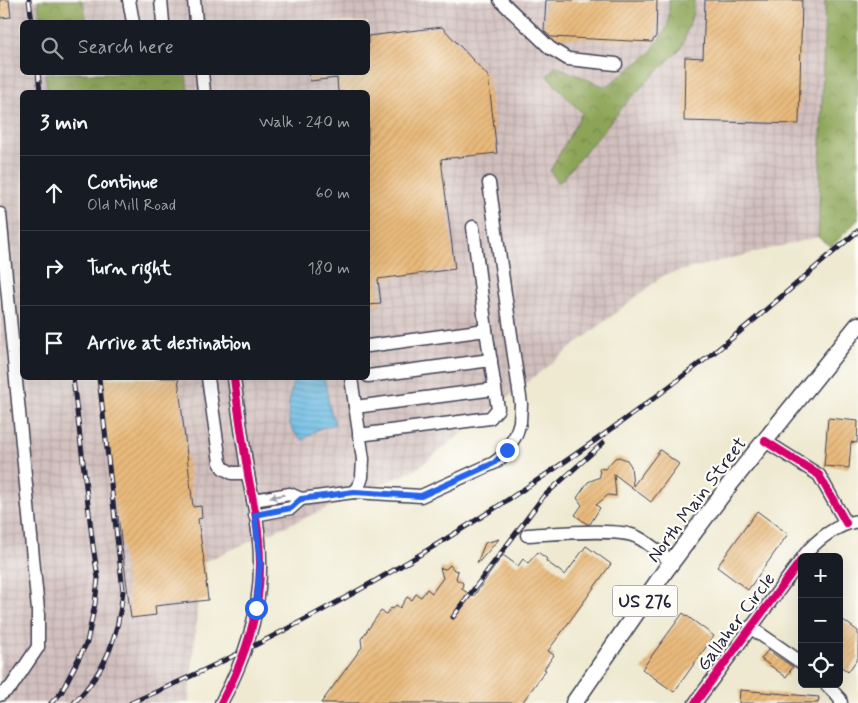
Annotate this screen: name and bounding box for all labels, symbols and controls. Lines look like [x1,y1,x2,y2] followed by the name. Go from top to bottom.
[20,20,370,75] search box
[38,34,66,62] icon: search
[78,35,174,60] text: Search here
[40,109,88,137] text: 3 min
[259,112,350,133] text: Walk · 240 m
[87,170,158,195] text: Continue
[40,179,68,207] icon: ahead
[316,183,350,204] text: 60 m
[87,195,176,216] text: Old Mill Road
[40,254,68,282] icon: right
[87,256,171,281] text: Turn right
[307,258,350,279] text: 180 m
[40,329,68,357] icon: arrive
[87,331,251,356] text: Arrive at destination
[642,432,753,568] street label: North Main Street
[496,439,519,462] route end
[269,492,285,500] one-way arrow
[798,553,843,688] map controls
[798,553,843,598] button: +
[691,568,781,676] street label: Gallaher Circle
[612,586,678,616] road number: US 276
[245,597,268,620] route start
[798,598,843,643] button: −
[798,643,843,688] button: locate

